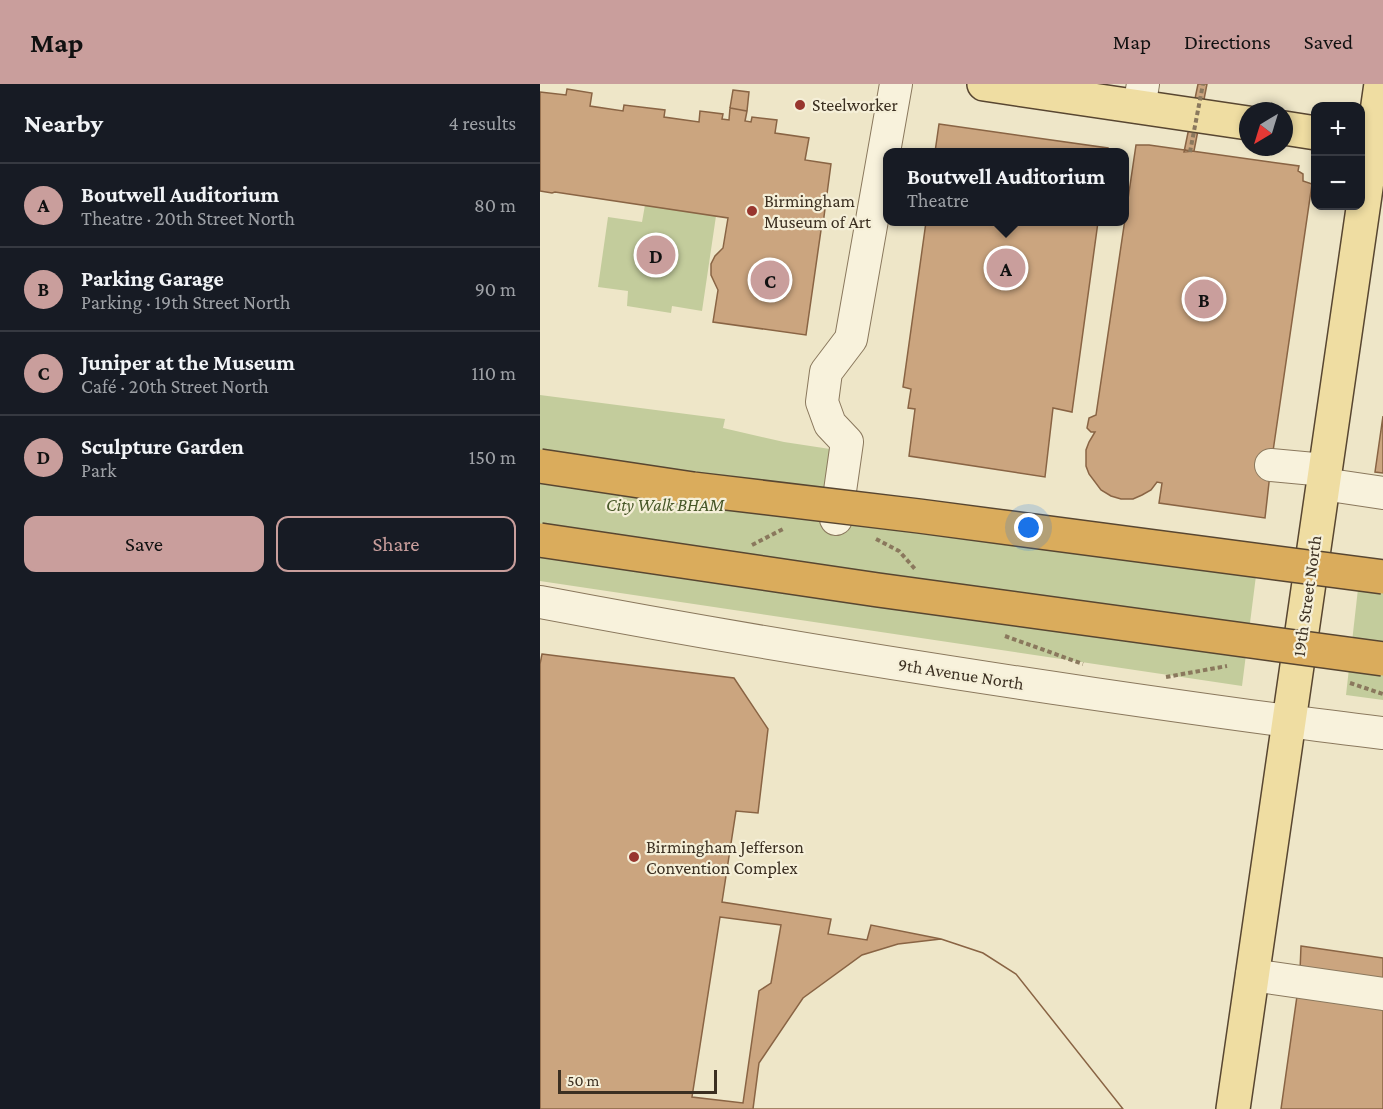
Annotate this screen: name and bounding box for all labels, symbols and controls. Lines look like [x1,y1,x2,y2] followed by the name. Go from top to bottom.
[30,27,83,58] text: Map
[1113,30,1151,54] text: Map
[1184,30,1271,54] text: Directions
[1304,30,1353,54] text: Saved
[812,95,898,115] place label: Steelworker
[793,98,807,112] marker: Steelworker
[1239,102,1293,156] north arrow
[1311,102,1365,210] map controls
[1311,102,1365,156] button: +
[24,109,103,138] text: Nearby
[449,112,516,134] text: 4 results
[883,148,1129,226] popup
[1311,156,1365,210] button: −
[907,164,1105,189] text: Boutwell Auditorium
[81,182,279,207] text: Boutwell Auditorium
[907,189,969,211] text: Theatre
[764,191,872,232] place label: Birmingham Museum of Art
[38,194,49,216] text: A
[474,194,516,216] text: 80 m
[745,204,759,218] marker: Birmingham Museum of Art
[81,207,295,229] text: Theatre · 20th Street North
[636,232,676,278] pin: D
[986,246,1026,291] pin: A
[750,258,790,302] pin: C
[81,266,224,291] text: Parking Garage
[1184,276,1224,322] pin: B
[38,278,49,300] text: B
[475,278,516,300] text: 90 m
[81,291,290,313] text: Parking · 19th Street North
[81,350,295,375] text: Juniper at the Museum
[37,362,50,384] text: C
[472,362,516,384] text: 110 m
[81,375,269,397] text: Café · 20th Street North
[81,434,244,459] text: Sculpture Garden
[37,446,50,468] text: D
[469,446,516,468] text: 150 m
[81,459,117,481] text: Park
[606,495,725,515] park label: City Walk BHAM
[1014,513,1043,542] your location
[24,516,264,572] button: Save
[276,516,516,572] button: Share
[1289,534,1325,658] street label: 19th Street North
[897,654,1026,694] street label: 9th Avenue North
[646,837,804,878] place label: Birmingham Jefferson Convention Complex
[627,850,641,864] marker: Birmingham Jefferson Convention Complex
[558,1067,717,1094] scale bar
[567,1072,599,1089] text: 50 m

